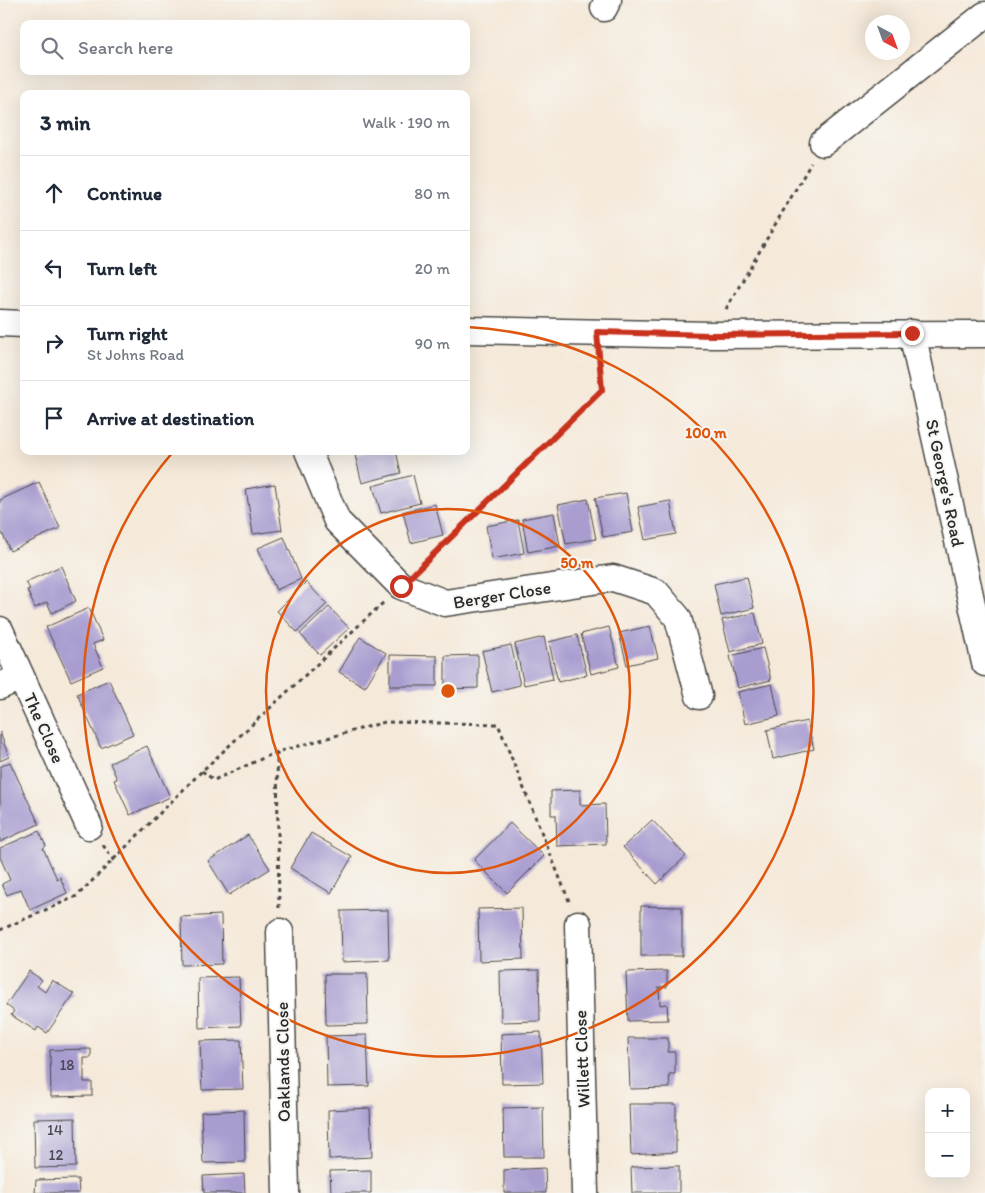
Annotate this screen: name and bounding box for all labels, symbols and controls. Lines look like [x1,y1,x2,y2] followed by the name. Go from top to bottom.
[865,15,910,60] north arrow
[20,20,470,75] search box
[38,34,66,62] icon: search
[78,36,173,59] text: Search here
[40,110,90,135] text: 3 min
[362,113,450,132] text: Walk · 190 m
[40,179,68,207] icon: ahead
[87,182,162,205] text: Continue
[414,184,450,203] text: 80 m
[40,254,68,282] icon: left
[87,257,157,280] text: Turn left
[415,259,450,278] text: 20 m
[87,322,168,345] text: Turn right
[901,322,924,345] route end
[40,329,68,357] icon: right
[415,334,450,353] text: 90 m
[87,345,184,364] text: St Johns Road
[40,404,68,432] icon: arrive
[87,407,254,430] text: Arrive at destination
[921,417,969,549] street label: St George's Road
[685,424,727,442] text: 100 m
[560,554,594,572] text: 50 m
[390,575,413,598] route start
[452,576,552,614] street label: Berger Close
[439,682,457,700] centre of rings
[19,689,69,767] street label: The Close
[271,1002,295,1122] street label: Oaklands Close
[569,1010,595,1108] street label: Willett Close
[59,1056,75,1074] house number: 18
[925,1088,970,1178] map controls
[925,1088,970,1133] button: +
[47,1121,63,1139] house number: 14
[925,1133,970,1178] button: −
[49,1146,64,1164] house number: 12

